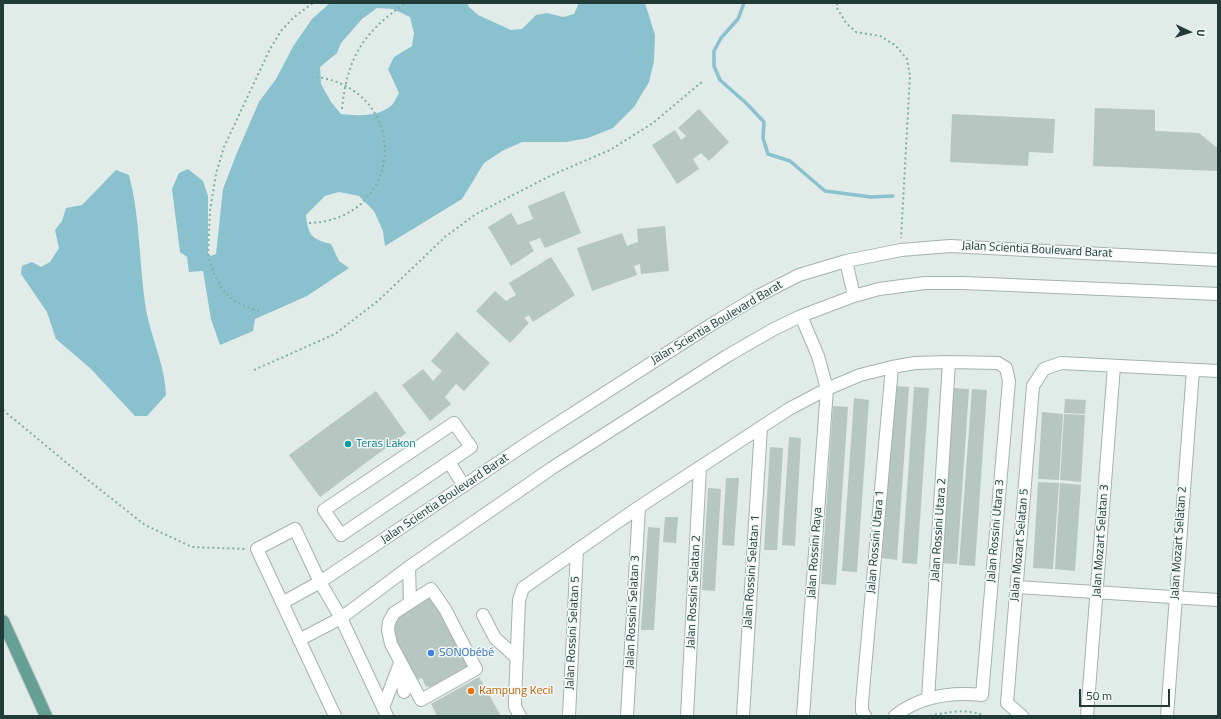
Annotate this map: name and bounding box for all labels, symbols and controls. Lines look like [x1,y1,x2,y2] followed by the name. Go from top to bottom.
[1169,12,1209,52] north arrow
[1193,29,1209,37] text: U
[961,239,1113,261] street label: Jalan Scientia Boulevard Barat
[649,278,785,368] street label: Jalan Scientia Boulevard Barat
[356,437,416,451] place label: Teras Lakon
[343,439,353,449] marker: Teras Lakon
[378,451,512,547] street label: Jalan Scientia Boulevard Barat
[928,478,950,582] street label: Jalan Rossini Utara 2
[984,479,1008,583] street label: Jalan Rossini Utara 3
[1090,484,1112,598] street label: Jalan Mozart Selatan 3
[1168,486,1190,600] street label: Jalan Mozart Selatan 2
[1008,488,1032,602] street label: Jalan Mozart Selatan 5
[864,490,888,594] street label: Jalan Rossini Utara 1
[805,507,825,599] street label: Jalan Rossini Raya
[741,515,763,629] street label: Jalan Rossini Selatan 1
[684,535,704,649] street label: Jalan Rossini Selatan 2
[623,555,643,669] street label: Jalan Rossini Selatan 3
[563,576,583,690] street label: Jalan Rossini Selatan 5
[439,646,494,660] place label: SONObébé
[426,648,436,658] marker: SONObébé
[1081,681,1172,707] scale bar
[479,684,553,698] place label: Kampung Kecil
[466,686,476,696] marker: Kampung Kecil
[1086,686,1112,705] text: 50 m

